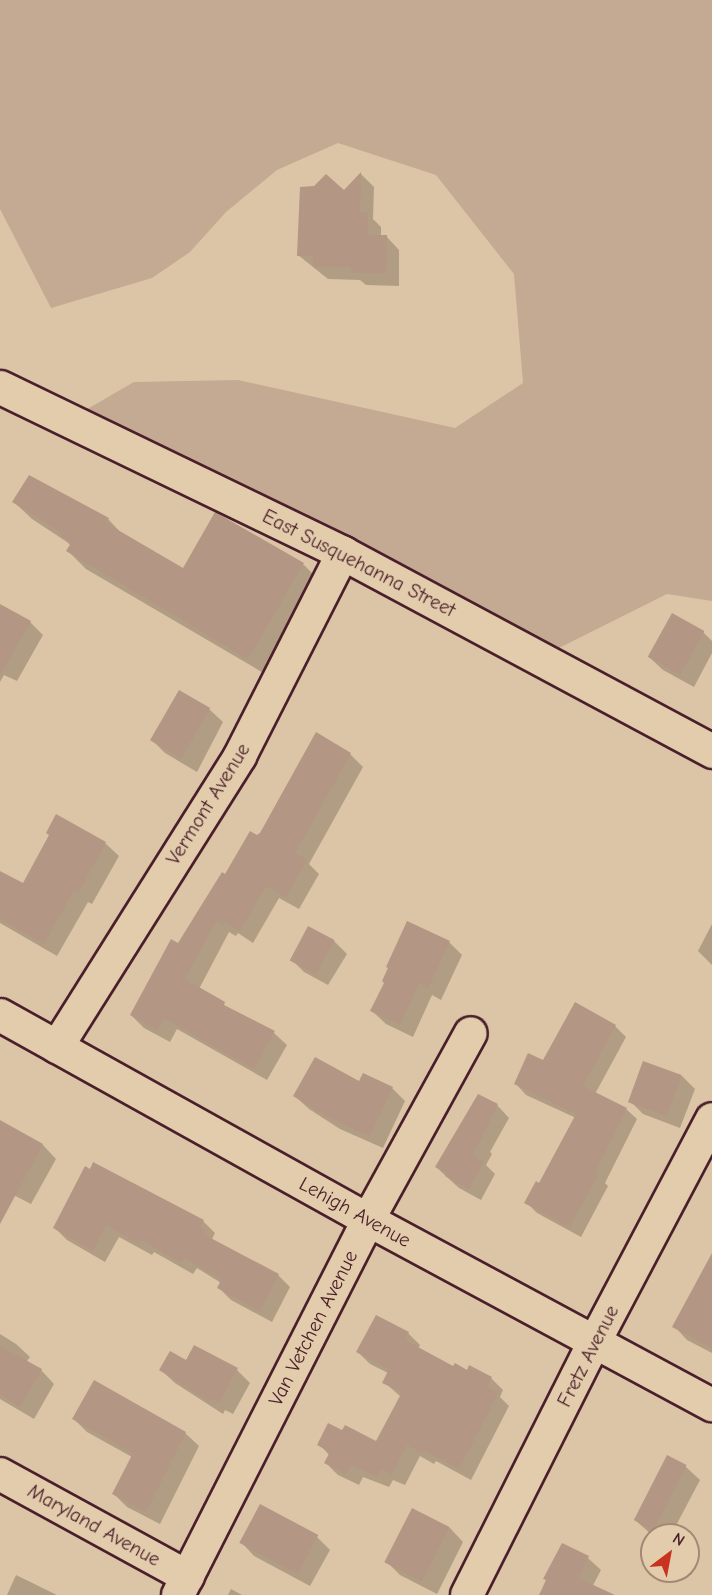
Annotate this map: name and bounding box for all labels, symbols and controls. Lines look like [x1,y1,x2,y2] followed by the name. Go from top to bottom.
[258,504,460,622] street label: East Susquehanna Street
[161,739,255,869] street label: Vermont Avenue
[295,1171,415,1253] street label: Lehigh Avenue
[263,1246,363,1410] street label: Van Vetchen Avenue
[552,1301,624,1411] street label: Fretz Avenue
[24,1479,164,1571] street label: Maryland Avenue
[640,1523,700,1583] north arrow
[669,1529,688,1550] text: N

